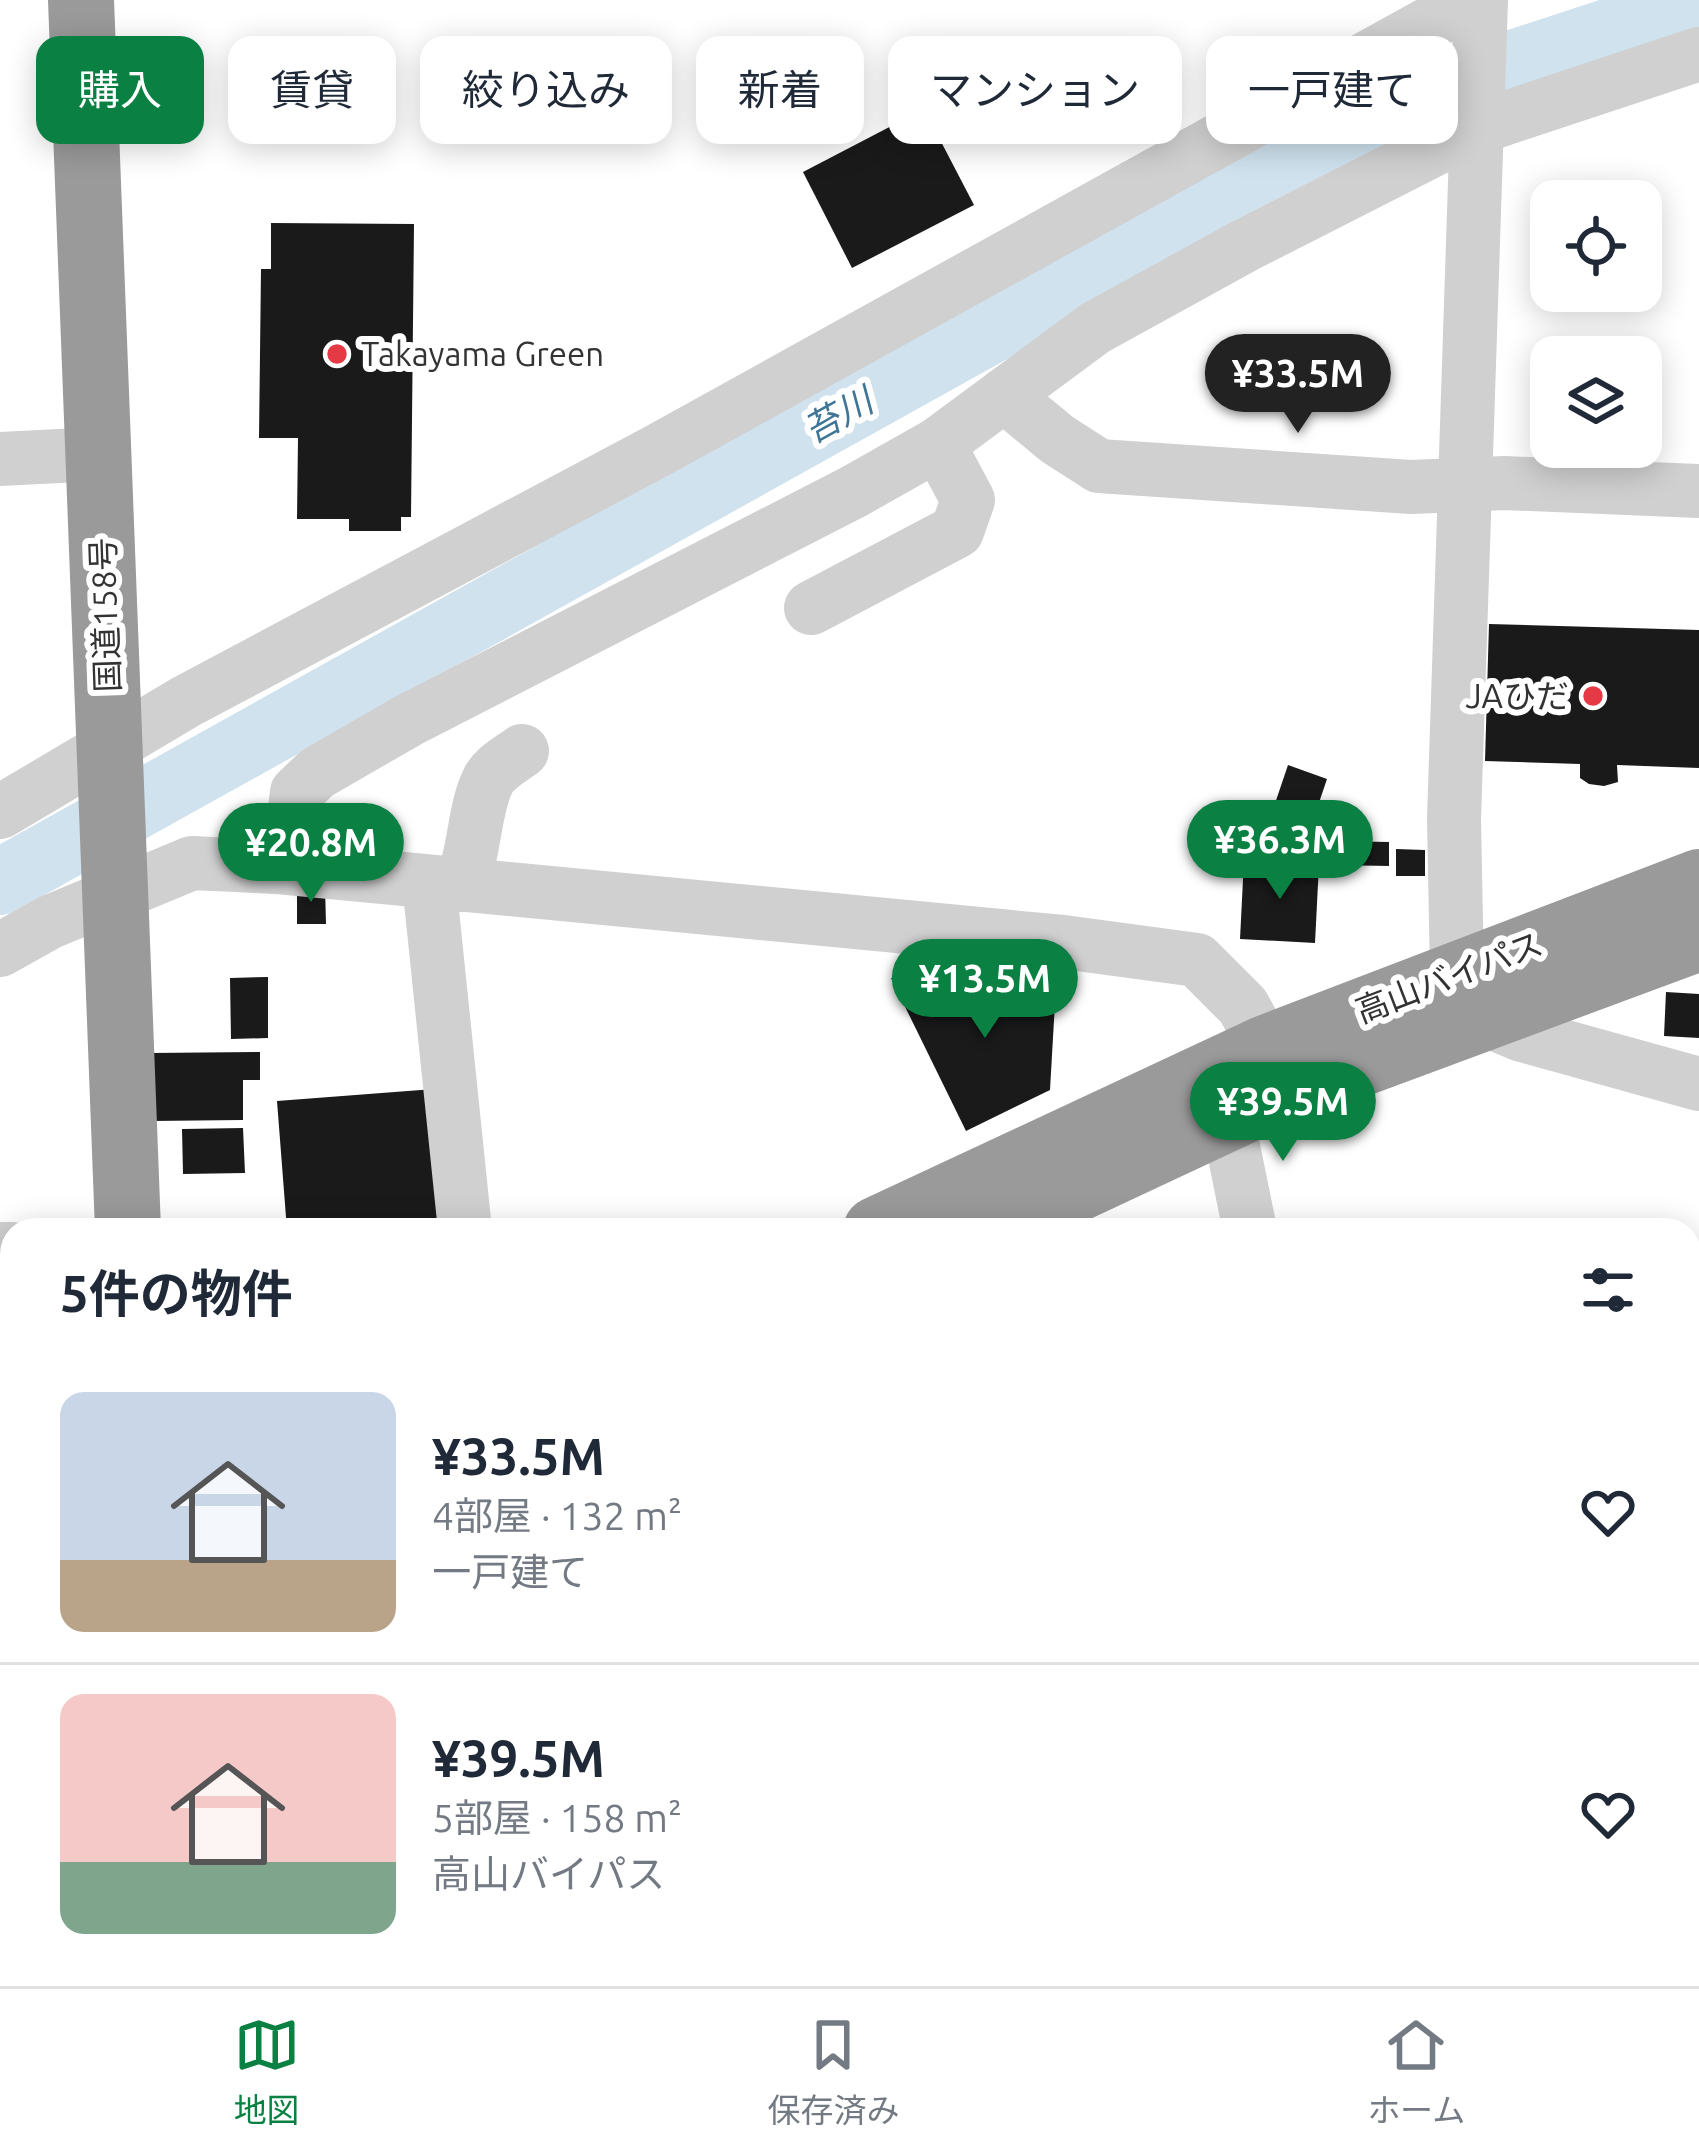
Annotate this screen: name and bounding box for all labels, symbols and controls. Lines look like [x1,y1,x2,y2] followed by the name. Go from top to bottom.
[36,36,204,144] chip: 購入
[228,36,396,144] chip: 賃貸
[420,36,672,144] chip: 絞り込み
[696,36,864,144] chip: 新着
[888,36,1182,144] chip: マンション
[1206,36,1458,144] chip: 一戸建て
[1530,180,1662,468] map controls
[1530,180,1662,312] button: locate
[1200,334,1396,436] pin: ¥33.5M
[361,335,604,372] place label: Takayama Green
[1530,336,1662,468] button: layers
[324,341,350,367] marker: Takayama Green
[1232,351,1364,394] text: ¥33.5M
[796,377,883,450] water label: 苔川
[83,537,126,693] street label: 国道158号
[1465,677,1569,714] place label: JAひだ
[1580,683,1606,709] marker: JAひだ
[1182,800,1378,902] pin: ¥36.3M
[213,803,409,905] pin: ¥20.8M
[1214,817,1346,860] text: ¥36.3M
[245,820,377,863] text: ¥20.8M
[1350,924,1548,1029] street label: 高山バイパス
[887,939,1083,1041] pin: ¥13.5M
[919,956,1051,999] text: ¥13.5M
[1185,1062,1381,1164] pin: ¥39.5M
[1217,1079,1349,1122] text: ¥39.5M
[1575,1257,1641,1323] icon: filters
[60,1264,293,1322] text: 5件の物件
[432,1427,605,1485] text: ¥33.5M
[156,1440,300,1584] icon: home
[1575,1479,1641,1545] icon: heart
[432,1494,682,1537] text: 4部屋 · 132 m²
[432,1550,588,1593] text: 一戸建て
[432,1729,605,1787] text: ¥39.5M
[156,1742,300,1886] icon: home
[1575,1781,1641,1847] icon: heart
[432,1796,682,1839] text: 5部屋 · 158 m²
[432,1852,665,1895] text: 高山バイパス
[234,2012,300,2132] tab: 地図
[767,2012,899,2132] tab: 保存済み
[1367,2012,1465,2132] tab: ホーム

